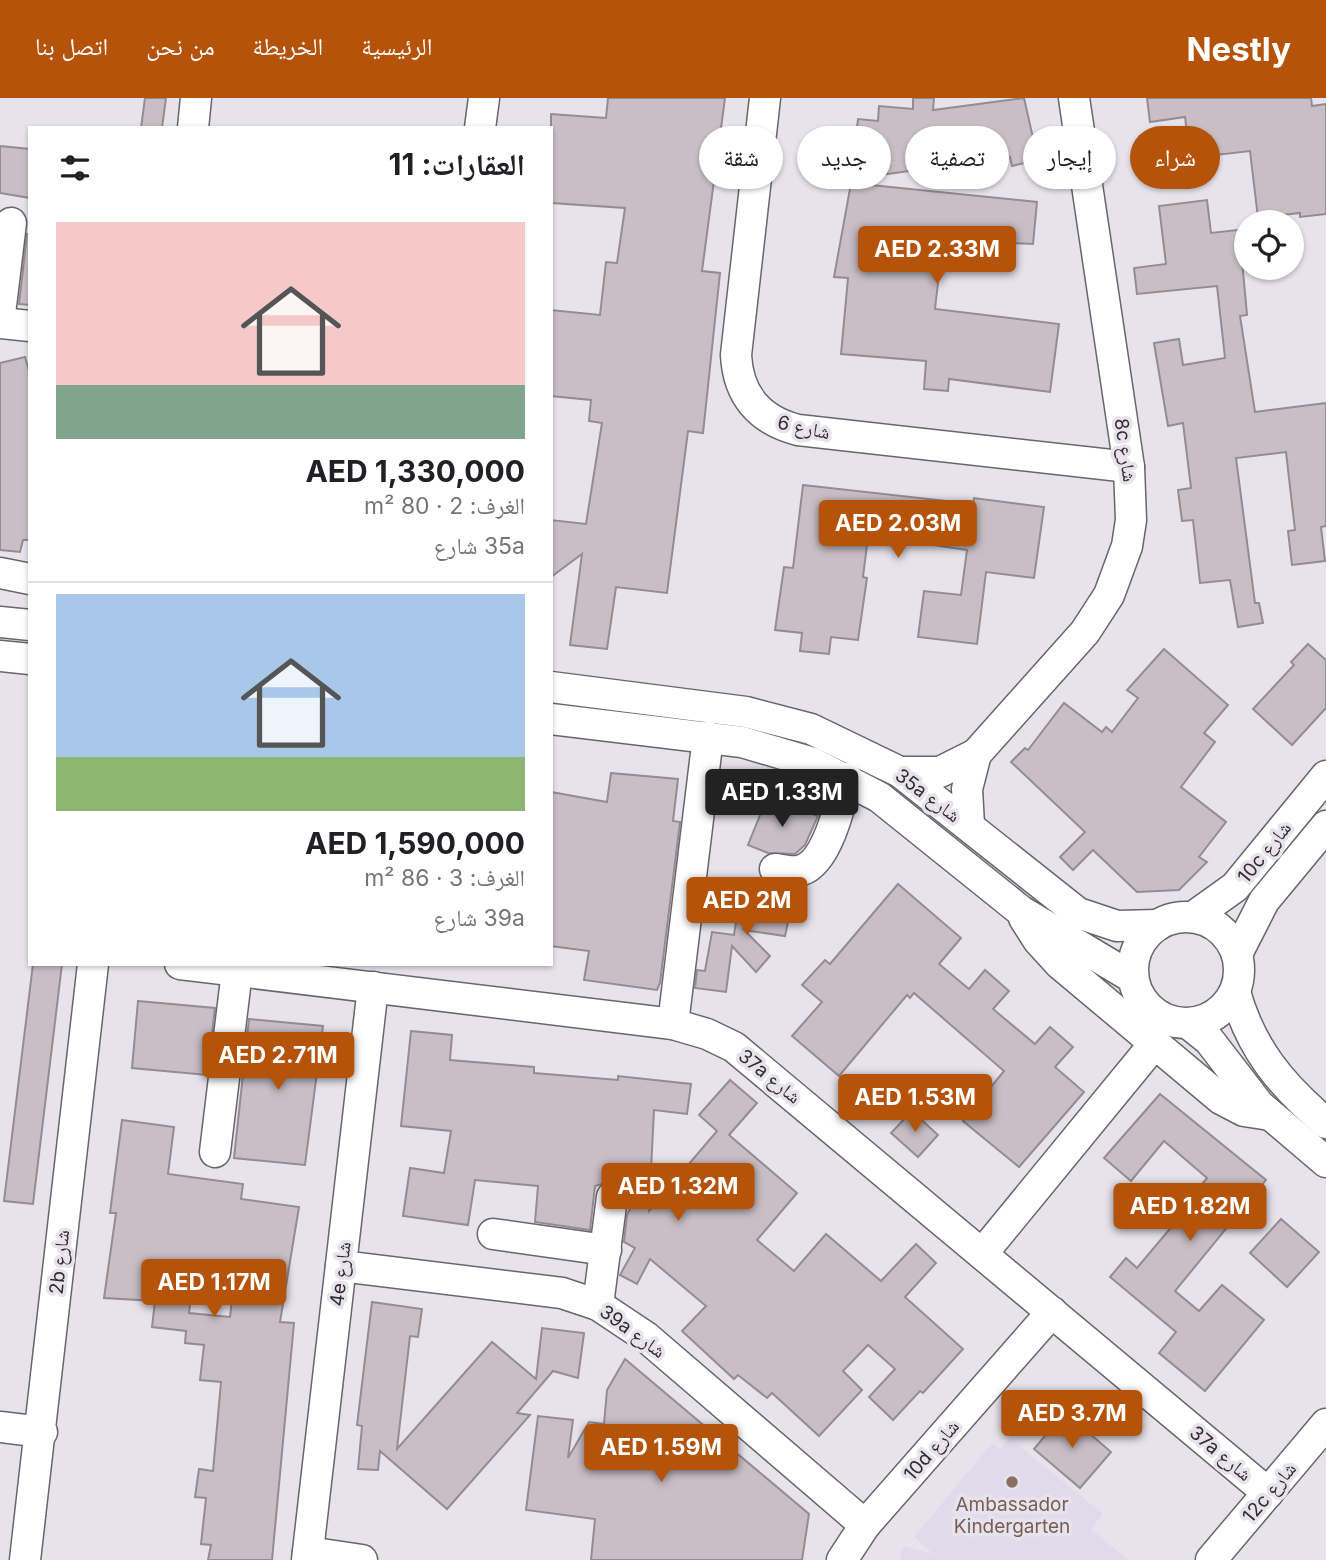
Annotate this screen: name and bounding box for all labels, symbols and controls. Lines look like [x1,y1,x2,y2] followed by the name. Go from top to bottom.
[1186,29,1291,69] text: Nestly
[35,32,108,61] text: اتصل بنا
[146,32,215,61] text: من نحن
[253,32,323,61] text: الخريطة
[361,32,432,61] text: الرئيسية
[699,126,783,189] chip: شقة
[797,126,891,189] chip: جديد
[905,126,1009,189] chip: تصفية
[1023,126,1116,189] chip: إيجار
[1130,126,1220,189] chip: شراء
[389,146,525,182] text: العقارات: 11
[56,149,94,187] icon: filters
[1234,210,1304,280] map controls
[1234,210,1304,280] button: locate
[857,226,1017,286] pin: AED 2.33M
[874,235,1000,263] text: AED 2.33M
[228,268,354,394] icon: home
[775,411,832,444] street label: شارع 6
[1110,417,1141,483] street label: 8c شارع
[305,453,525,489] text: AED 1,330,000
[364,492,525,520] text: الغرف: 2 · 80 m²
[818,500,978,560] pin: AED 2.03M
[835,509,961,537] text: AED 2.03M
[434,532,525,560] text: 35a شارع
[228,640,354,766] icon: home
[891,764,965,827] street label: 35a شارع
[702,770,862,829] pin: AED 1.33M
[721,778,843,806] text: AED 1.33M
[1233,817,1296,888] street label: 10c شارع
[305,825,525,861] text: AED 1,590,000
[364,864,525,892] text: الغرف: 3 · 86 m²
[690,878,804,937] pin: AED 2M
[702,886,792,914] text: AED 2M
[433,904,525,932] text: 39a شارع
[198,1032,358,1092] pin: AED 2.71M
[218,1041,338,1069] text: AED 2.71M
[734,1044,806,1109] street label: 37a شارع
[835,1074,995,1134] pin: AED 1.53M
[854,1083,976,1111] text: AED 1.53M
[598,1164,758,1223] pin: AED 1.32M
[617,1172,739,1200] text: AED 1.32M
[1110,1184,1270,1243] pin: AED 1.82M
[1129,1192,1251,1220] text: AED 1.82M
[45,1229,74,1295] street label: 2b شارع
[325,1240,356,1308] street label: 4e شارع
[134,1260,294,1319] pin: AED 1.17M
[157,1268,271,1296] text: AED 1.17M
[595,1300,670,1363] street label: 39a شارع
[1000,1390,1144,1450] pin: AED 3.7M
[1017,1399,1127,1427] text: AED 3.7M
[899,1415,964,1485] street label: 10d شارع
[1185,1421,1256,1486] street label: 37a شارع
[581,1424,741,1484] pin: AED 1.59M
[600,1433,722,1461] text: AED 1.59M
[1238,1457,1301,1527] street label: 12c شارع
[1004,1474,1020,1490] marker: Ambassador Kindergarten
[954,1493,1070,1538] place label: Ambassador Kindergarten

